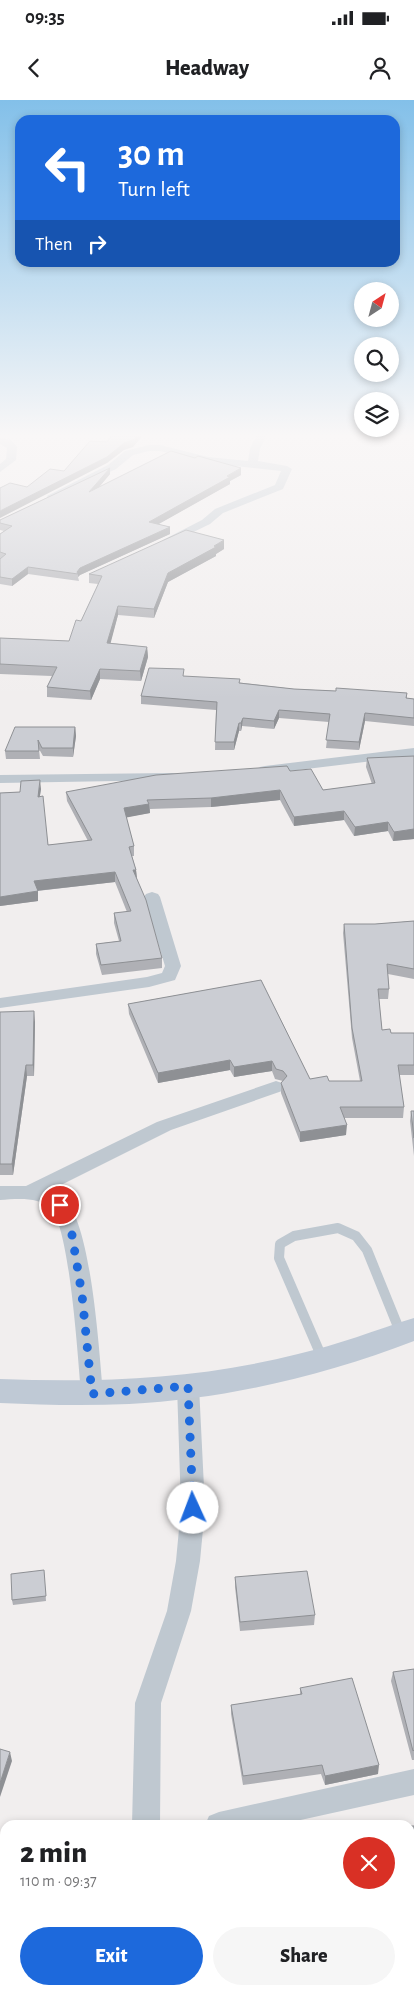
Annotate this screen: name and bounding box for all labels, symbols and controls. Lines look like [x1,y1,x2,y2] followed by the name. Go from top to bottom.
[25,8,65,27] text: 09:35
[20,54,48,82] icon: back
[366,54,394,82] icon: person
[165,57,249,79] text: Headway
[35,135,100,200] icon: left
[118,137,185,172] text: 30 m
[118,178,190,200] text: Turn left
[83,230,111,258] icon: right
[35,235,73,254] text: Then
[354,282,399,328] north arrow
[354,282,399,437] map controls
[354,337,399,382] button: search
[354,392,399,437] button: layers
[39,1184,81,1226] pin
[46,1191,74,1219] icon: arrive
[166,1481,218,1533] position arrow
[343,1837,395,1889] button: close
[20,1838,87,1868] text: 2 min
[20,1873,97,1889] text: 110 m · 09:37
[20,1927,203,1985] button: Exit
[213,1927,395,1985] button: Share

